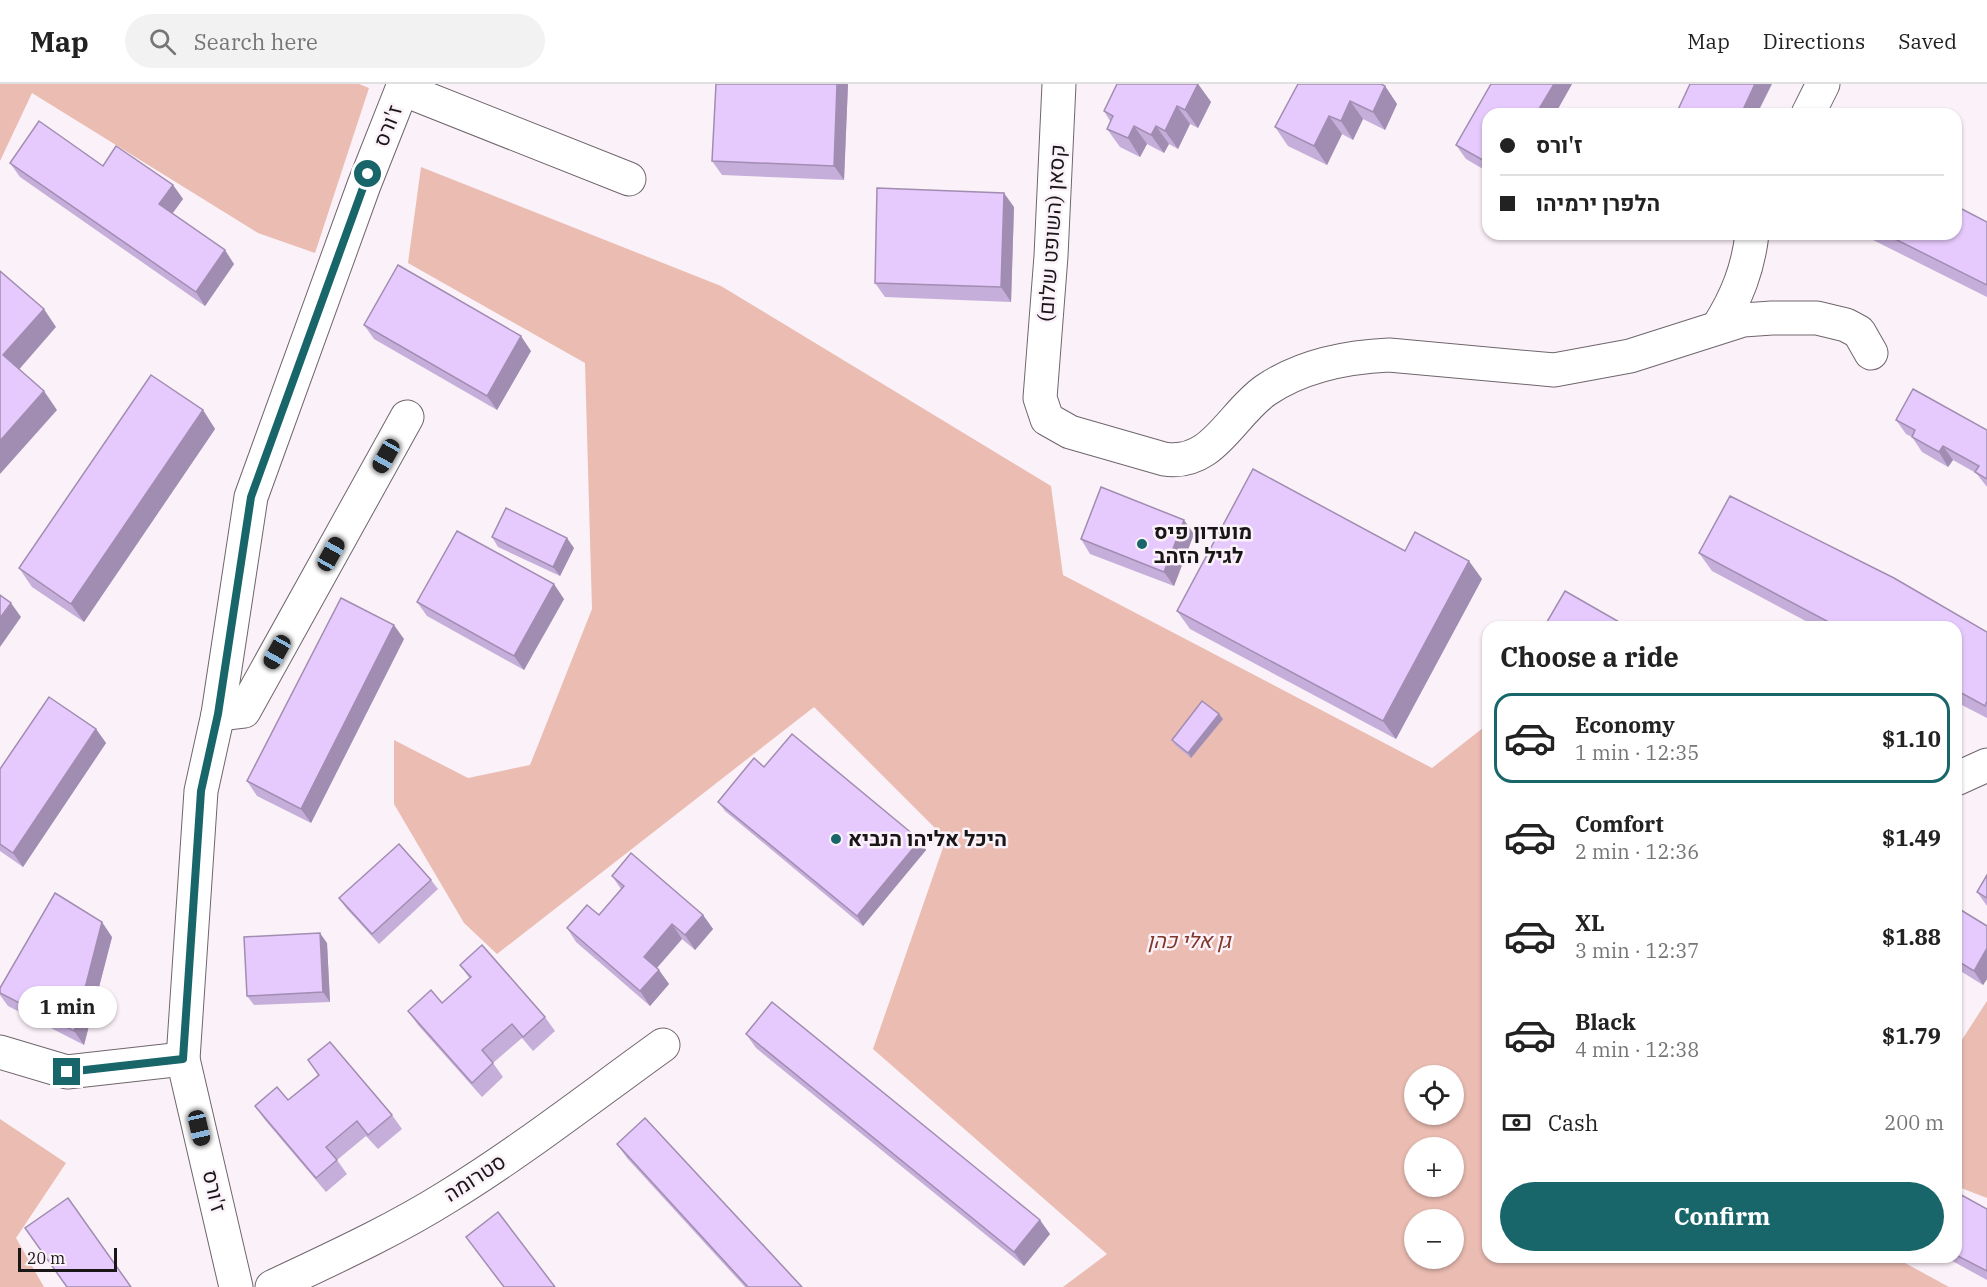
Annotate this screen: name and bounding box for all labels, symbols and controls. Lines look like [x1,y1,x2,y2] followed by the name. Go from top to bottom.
[125,14,545,68] search box
[30,23,89,60] text: Map
[146,25,179,58] icon: search
[194,27,318,56] text: Search here
[1687,27,1730,55] text: Map
[1763,27,1865,55] text: Directions
[1898,27,1957,55] text: Saved
[366,101,408,151] street label: ז'ורס
[1536,130,1583,159] text: ז'ורס
[1031,143,1071,323] street label: קסאן (השופט שלום)
[354,160,381,187] route start
[1536,188,1660,217] text: הלפרן ירמיהו
[369,436,403,476] car
[1154,517,1252,569] place label: מועדון פיס לגיל הזהב
[314,534,348,574] car
[1135,537,1149,551] marker: מועדון פיס לגיל הזהב
[260,632,294,672] car
[1500,639,1679,674] text: Choose a ride
[1575,710,1675,739] text: Economy
[1503,711,1557,765] icon: car
[1882,724,1941,753] text: $1.10
[1575,739,1699,766] text: 1 min · 12:35
[1575,809,1664,838] text: Comfort
[1503,810,1557,864] icon: car
[1882,823,1941,852] text: $1.49
[848,824,1007,852] place label: היכל אליהו הנביא
[829,832,843,846] marker: היכל אליהו הנביא
[1575,838,1699,865] text: 2 min · 12:36
[1575,908,1605,937] text: XL
[1503,909,1557,963] icon: car
[1882,922,1941,951] text: $1.88
[1147,926,1233,954] park label: גן אלי כהן
[1575,937,1699,964] text: 3 min · 12:37
[17,985,116,1027] callout: 1 min
[40,993,96,1020] text: 1 min
[1575,1007,1636,1036] text: Black
[1503,1008,1557,1062] icon: car
[1882,1021,1941,1050] text: $1.79
[1575,1036,1699,1063] text: 4 min · 12:38
[53,1058,80,1085] route end
[1404,1065,1464,1269] map controls
[1404,1065,1464,1125] button: locate
[1500,1106,1533,1139] icon: cash
[186,1108,212,1148] car
[1548,1108,1599,1137] text: Cash
[1884,1109,1944,1136] text: 200 m
[1404,1137,1464,1197] button: +
[438,1147,511,1208] street label: סטרומה
[197,1167,233,1215] street label: ז'ורס
[1500,1182,1944,1251] button: Confirm
[1404,1209,1464,1269] button: −
[18,1245,117,1272] scale bar
[27,1248,65,1268] text: 20 m

